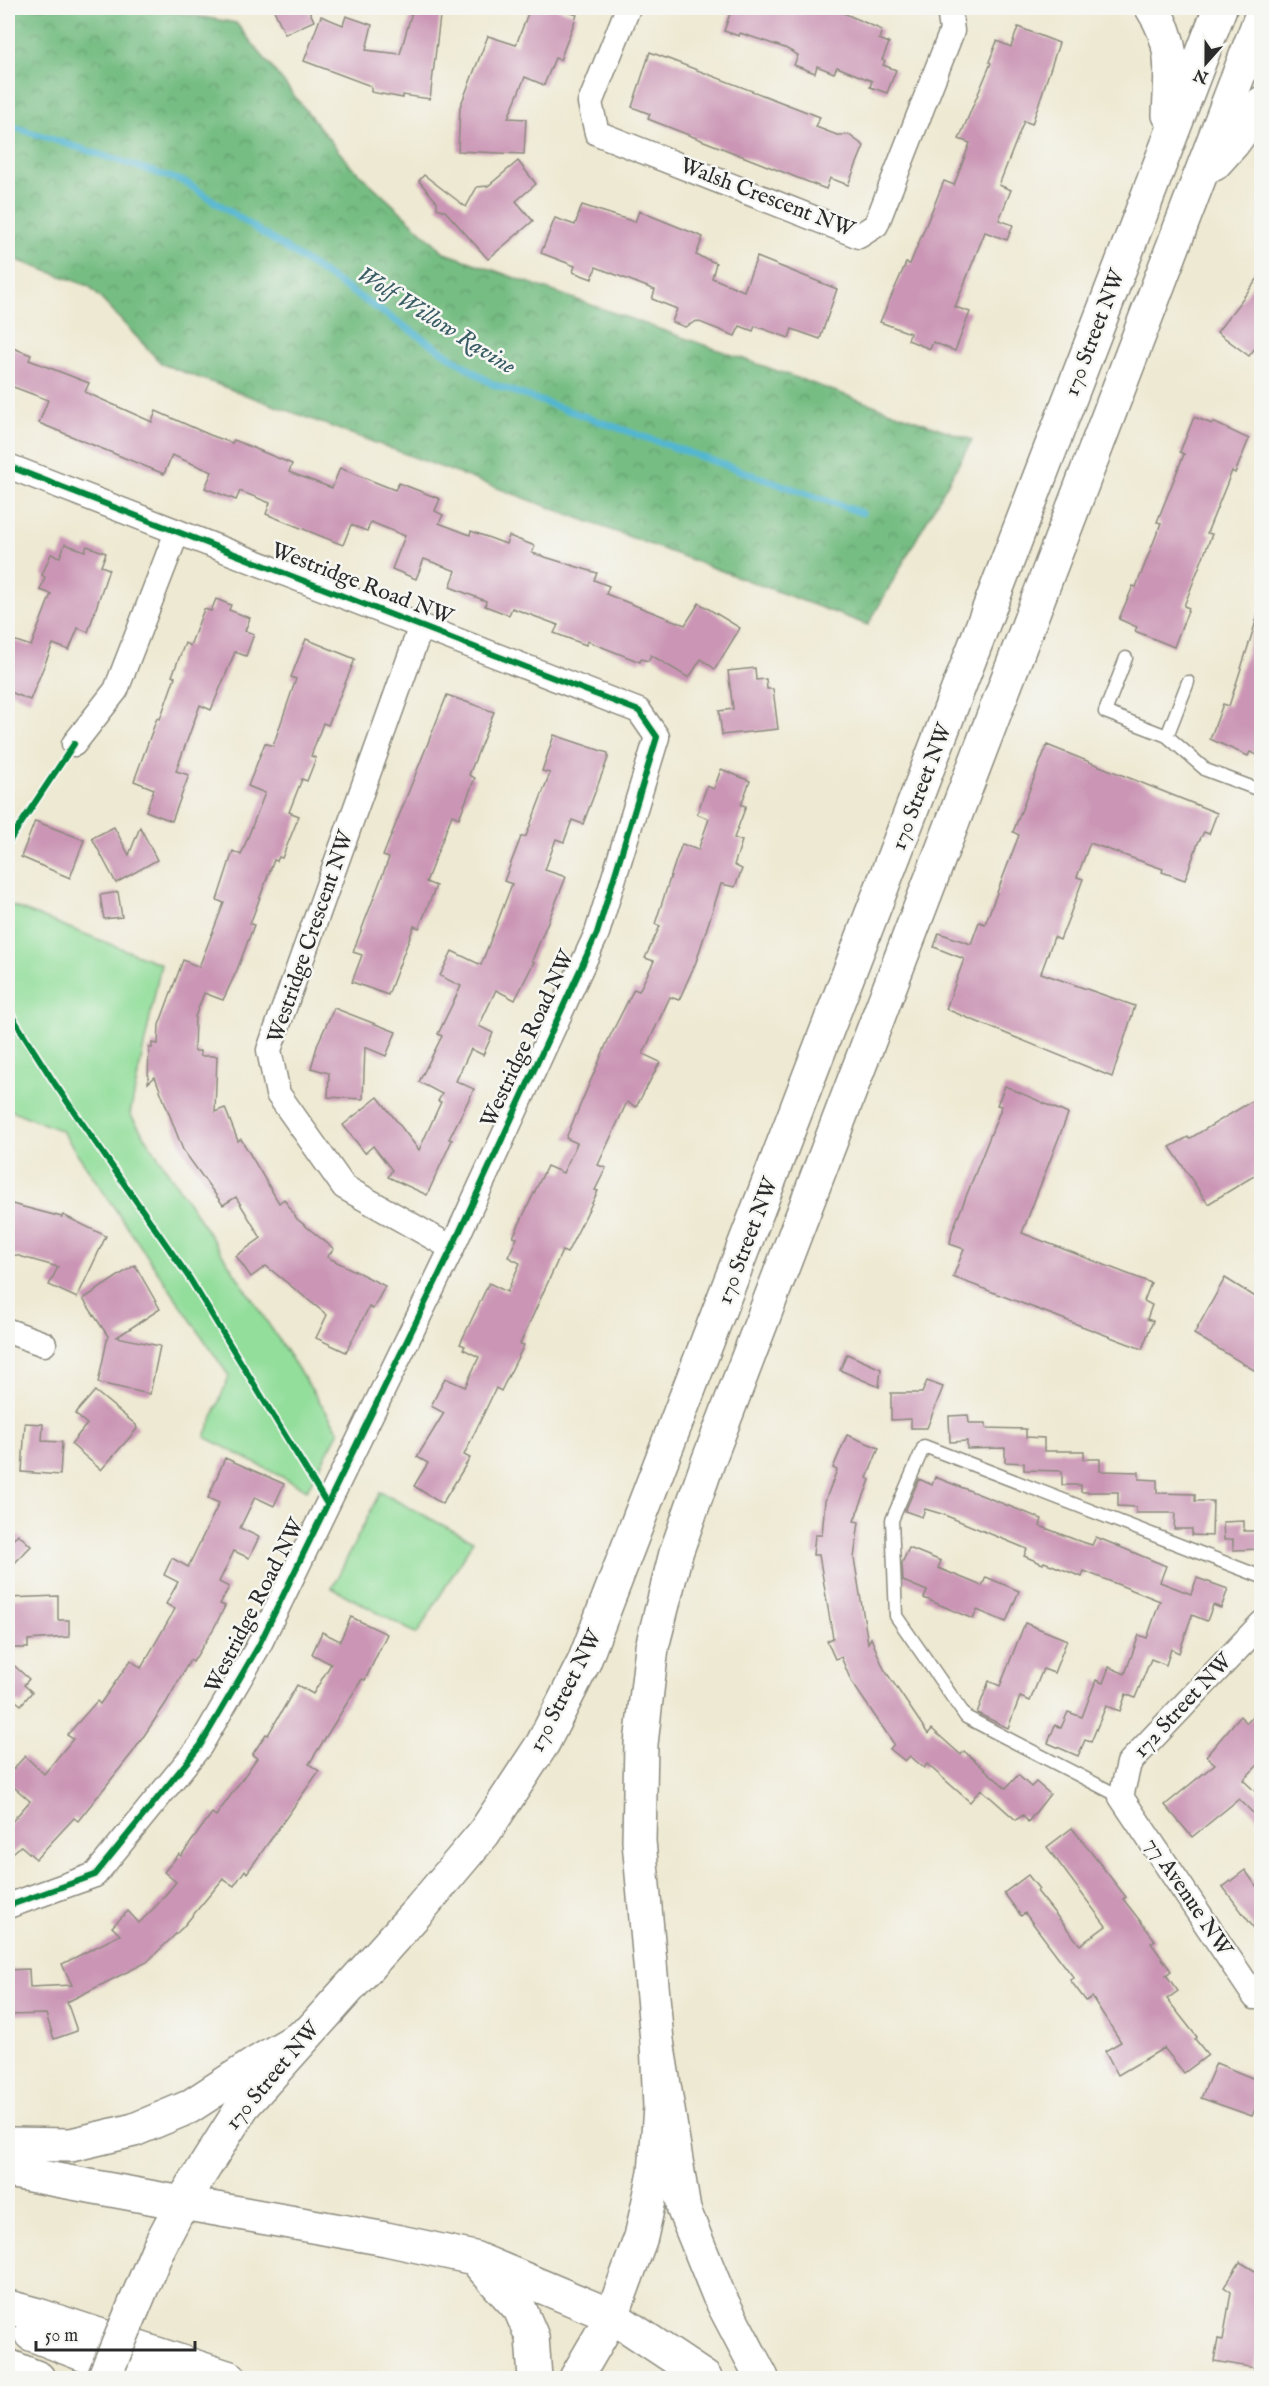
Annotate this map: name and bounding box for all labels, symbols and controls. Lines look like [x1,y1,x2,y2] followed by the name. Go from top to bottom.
[1176,33,1236,93] north arrow
[1191,63,1212,87] text: N
[676,152,859,244] street label: Walsh Crescent NW
[351,260,521,382] water label: Wolf Willow Ravine
[1058,265,1132,400] street label: 170 Street NW
[267,536,458,632] street label: Westridge Road NW
[885,719,959,854] street label: 170 Street NW
[261,826,361,1047] street label: Westridge Crescent NW
[475,945,582,1132] street label: Westridge Road NW
[711,1173,785,1308] street label: 170 Street NW
[199,1513,312,1698] street label: Westridge Road NW
[523,1624,609,1757] street label: 170 Street NW
[1127,1647,1239,1764] street label: 172 Street NW
[1138,1832,1239,1963] street label: 77 Avenue NW
[219,2015,327,2136] street label: 170 Street NW
[36,2314,195,2352] scale bar
[45,2325,78,2348] text: 50 m

